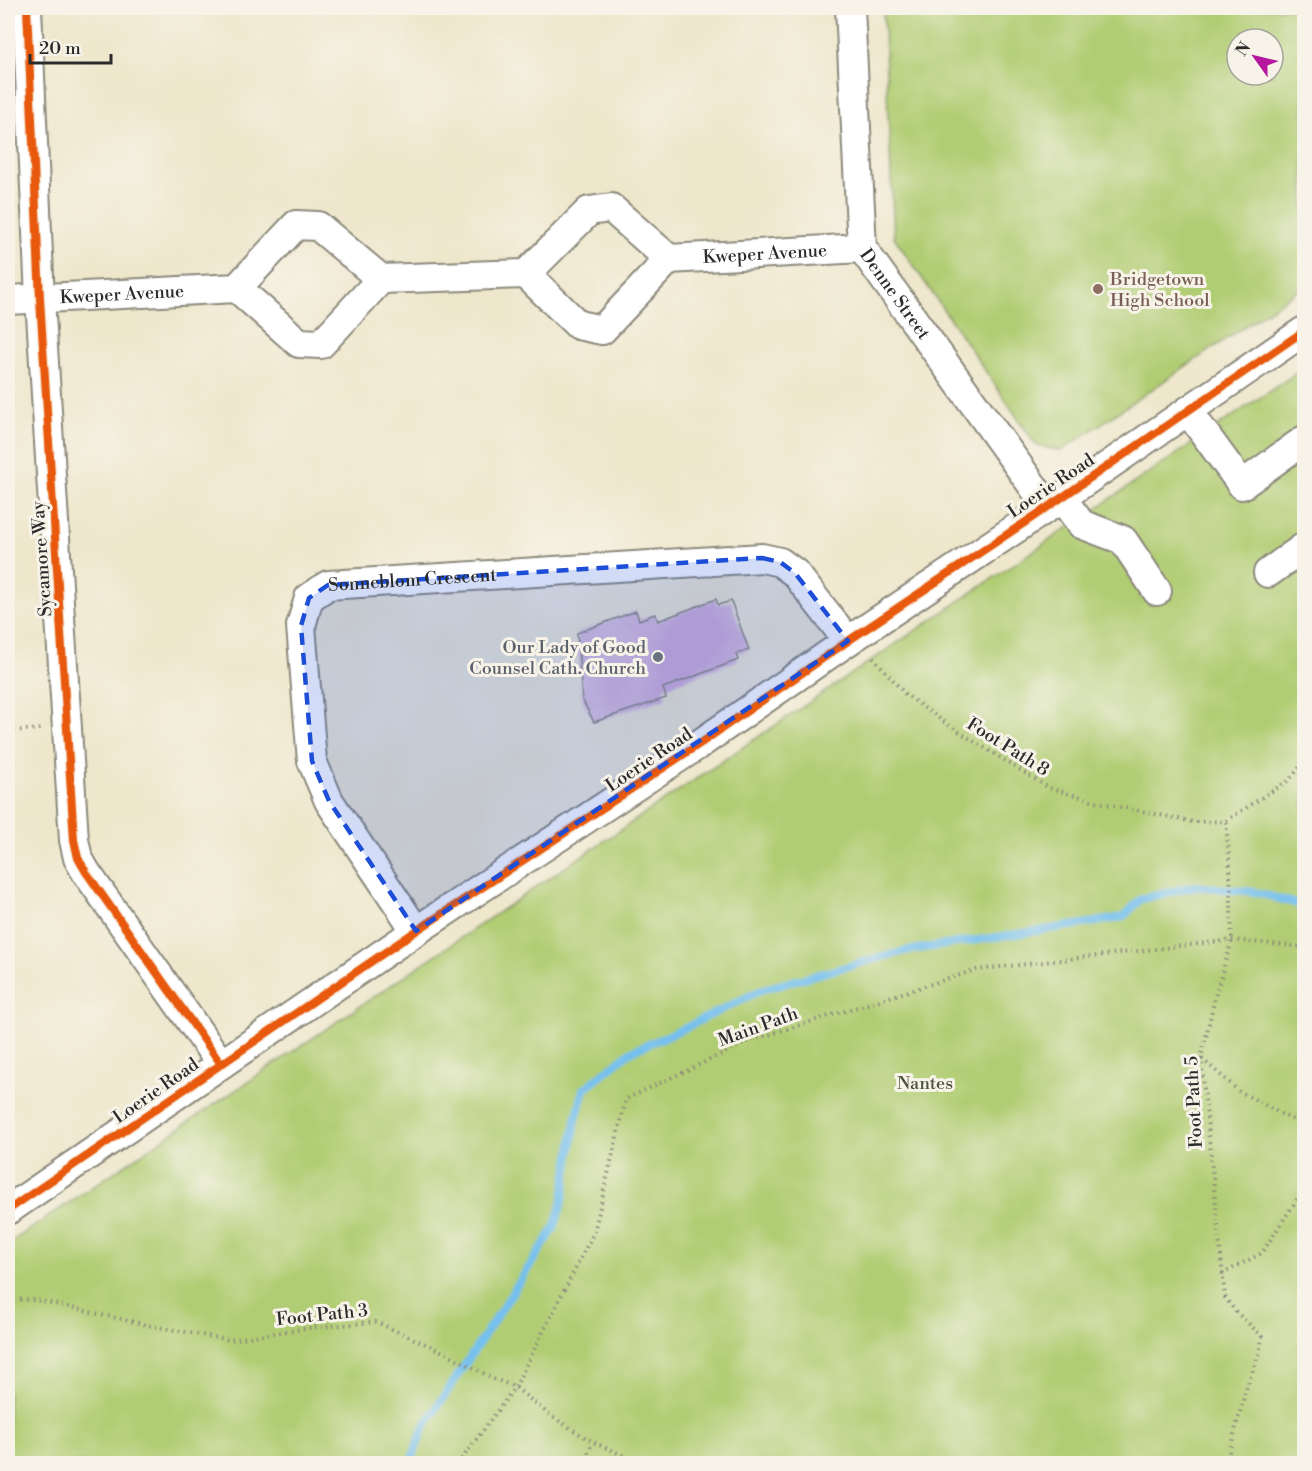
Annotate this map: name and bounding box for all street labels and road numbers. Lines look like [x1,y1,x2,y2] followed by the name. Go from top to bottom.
[702,239,828,269] street label: Kweper Avenue
[855,244,936,344] street label: Denne Street
[59,279,185,309] street label: Kweper Avenue
[1003,448,1099,523] street label: Loerie Road
[26,500,58,618] street label: Sycamore Way
[328,563,498,596] street label: Sonneblom Crescent
[962,713,1054,781] street label: Foot Path 8
[601,722,697,797] street label: Loerie Road
[715,1002,801,1052] street label: Main Path
[109,1053,204,1129] street label: Loerie Road
[1180,1055,1208,1149] street label: Foot Path 5
[275,1299,369,1331] street label: Foot Path 3

